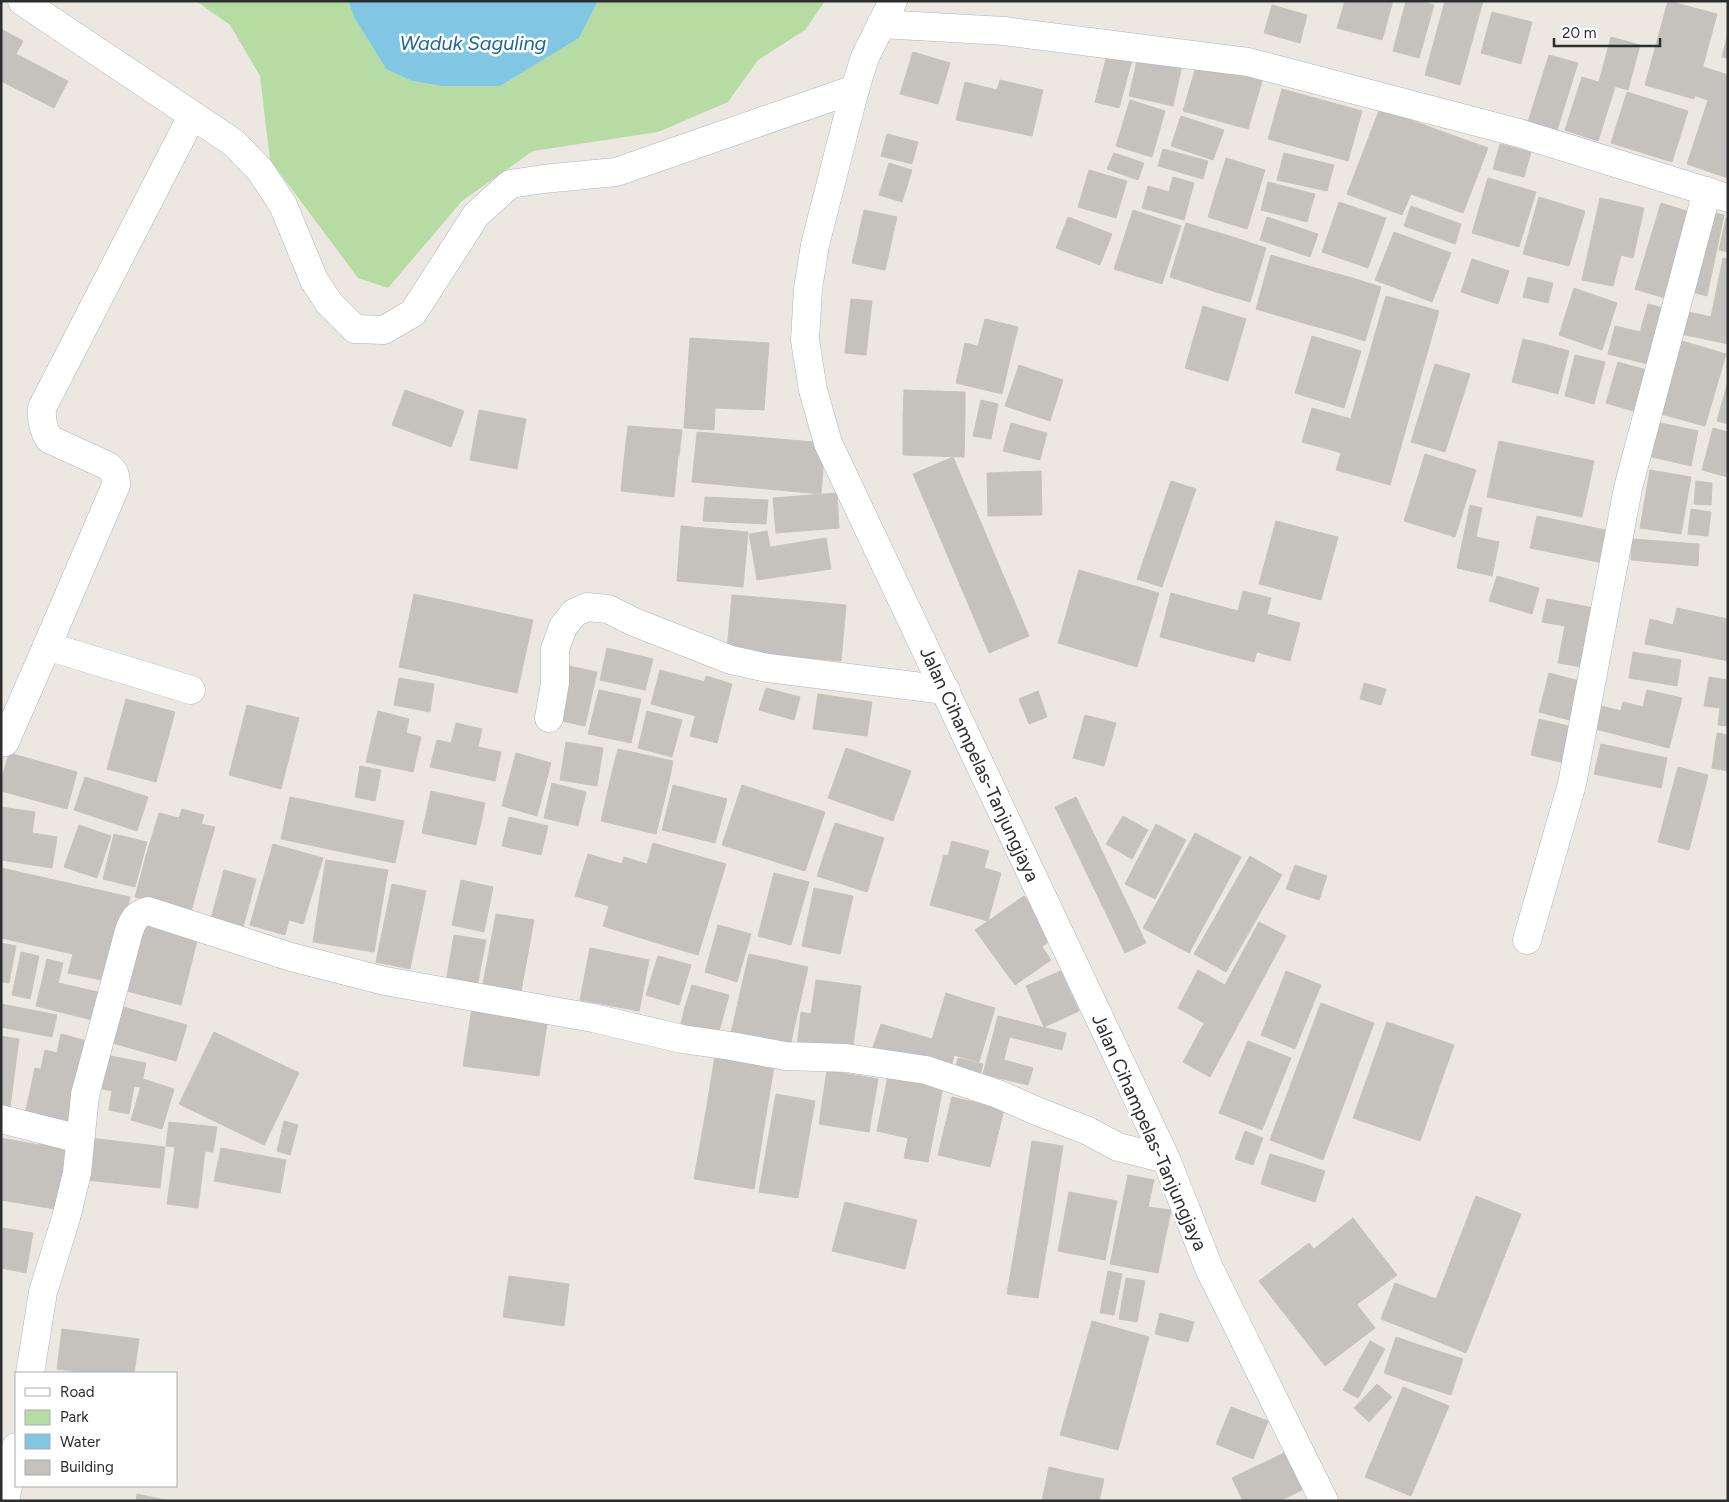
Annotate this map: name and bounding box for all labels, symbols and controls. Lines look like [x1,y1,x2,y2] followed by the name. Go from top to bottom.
[1554,15,1660,47] scale bar
[1562,24,1596,42] text: 20 m
[400,31,547,55] water label: Waduk Saguling
[915,643,1044,885] street label: Jalan Cihampelas-Tanjungjaya
[1087,1010,1212,1254] street label: Jalan Cihampelas-Tanjungjaya
[15,1372,178,1487] legend
[60,1383,95,1401] text: Road
[60,1408,89,1426] text: Park
[60,1433,100,1451] text: Water
[60,1458,114,1476] text: Building

